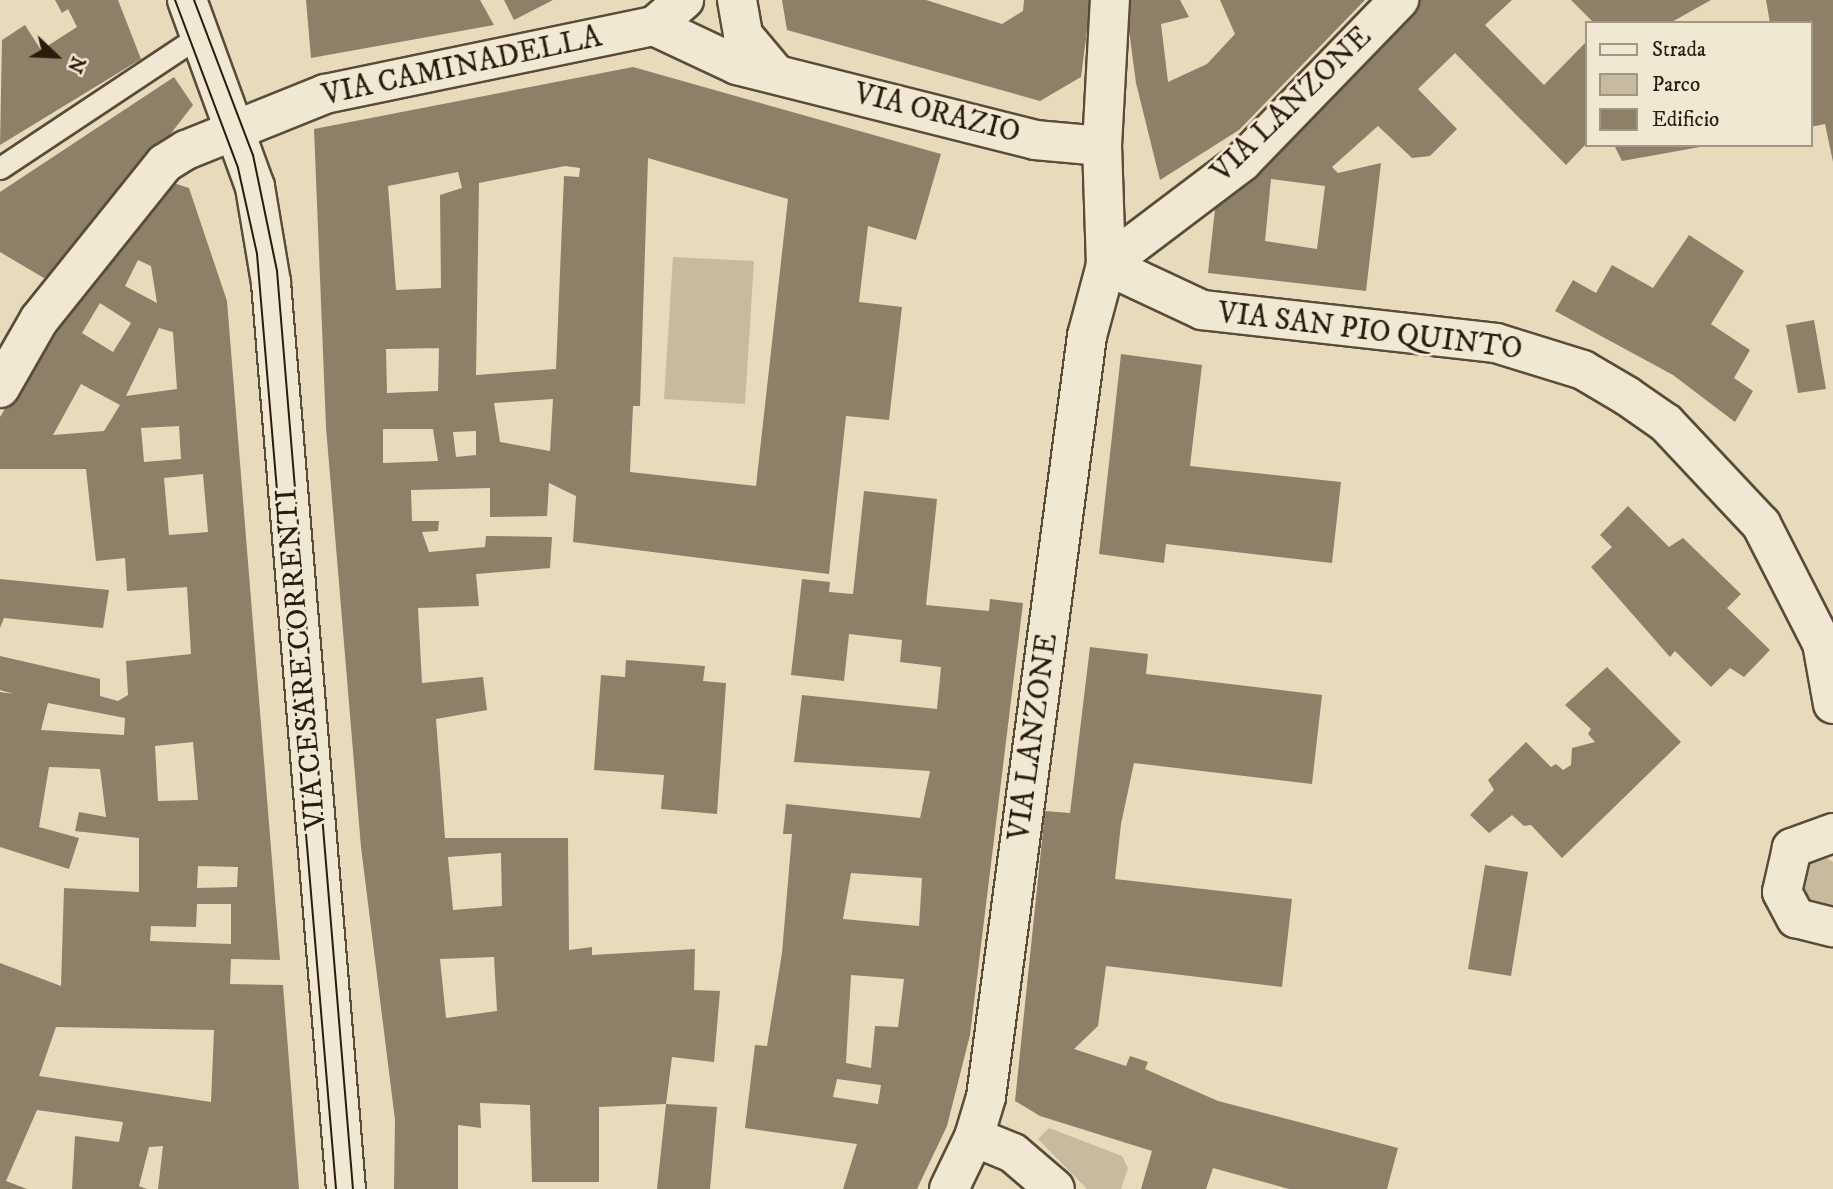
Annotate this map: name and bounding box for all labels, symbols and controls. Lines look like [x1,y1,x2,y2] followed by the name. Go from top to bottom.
[319,20,605,114] street label: VIA CAMINADELLA
[1204,20,1380,190] street label: VIA LANZONE
[21,21,91,91] north arrow
[1584,21,1812,147] legend
[1652,37,1706,63] text: Strada
[62,53,89,76] text: N
[1652,72,1700,98] text: Parco
[850,76,1024,152] street label: VIA ORAZIO
[1652,107,1719,133] text: Edificio
[1216,295,1524,369] street label: VIA SAN PIO QUINTO
[269,487,335,831] street label: VIA CESARE CORRENTI
[1002,631,1066,843] street label: VIA LANZONE

